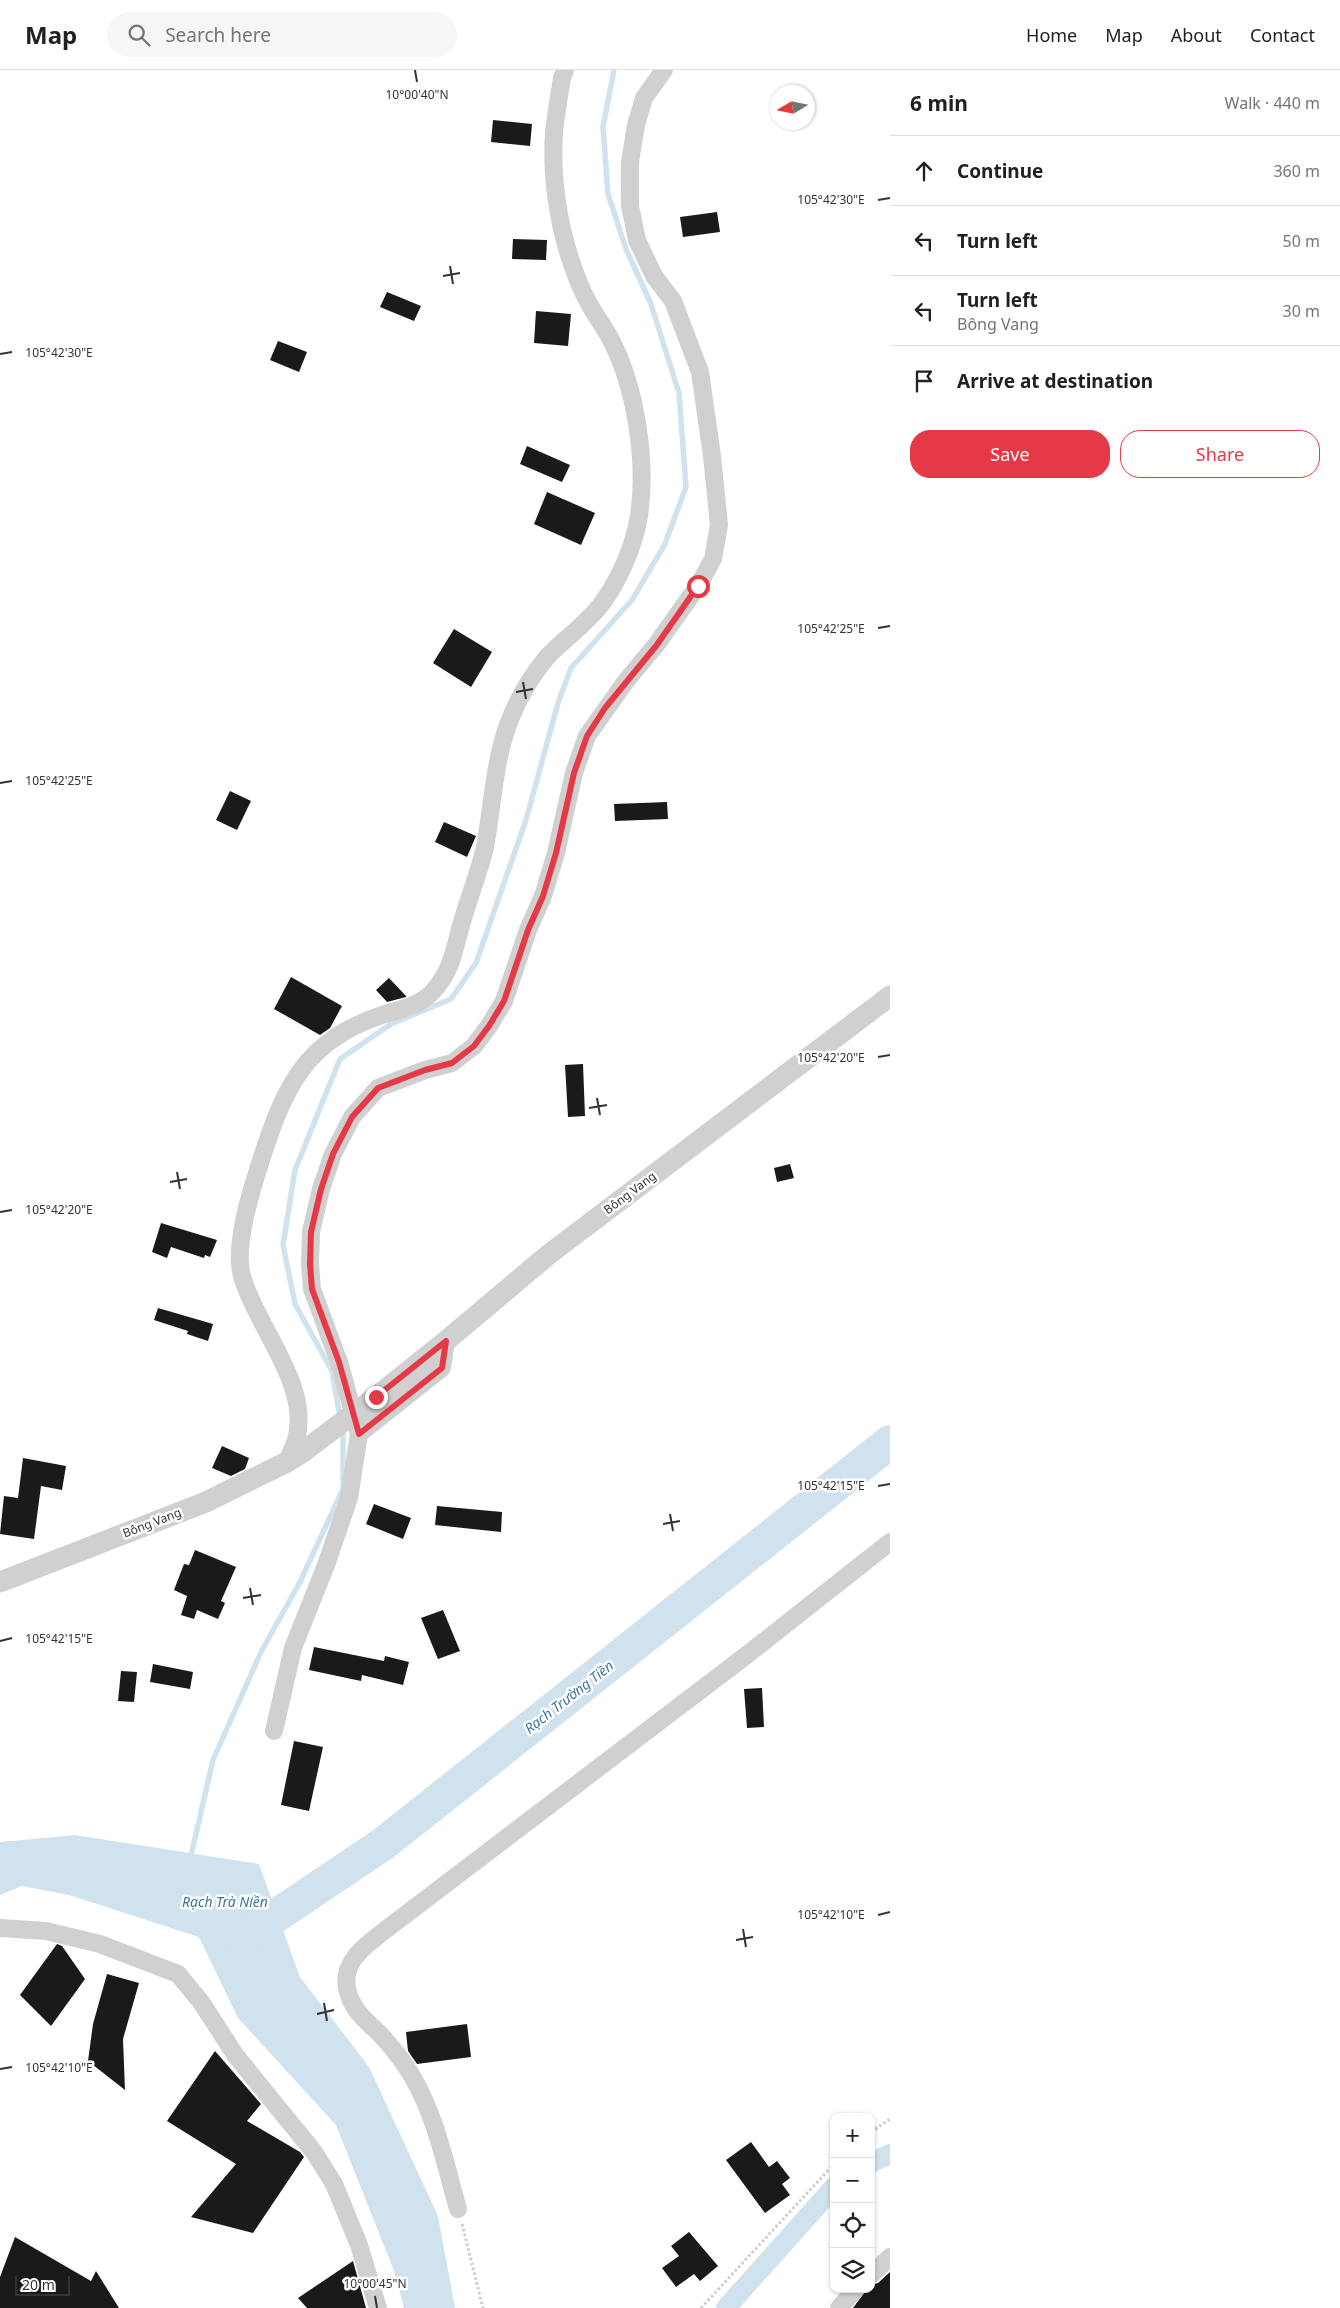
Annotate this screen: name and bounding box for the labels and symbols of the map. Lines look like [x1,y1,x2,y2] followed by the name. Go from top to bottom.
[770,85,815,130] north arrow
[385,86,449,103] text: 10°00'40"N
[797,191,865,208] text: 105°42'30"E
[25,344,93,361] text: 105°42'30"E
[687,575,710,598] route start
[797,620,865,637] text: 105°42'25"E
[25,772,93,789] text: 105°42'25"E
[797,1049,865,1066] text: 105°42'20"E
[600,1167,659,1218] street label: Bông Vang
[25,1201,93,1218] text: 105°42'20"E
[365,1386,388,1409] route end
[797,1477,865,1494] text: 105°42'15"E
[120,1504,184,1541] street label: Bông Vang
[25,1630,93,1647] text: 105°42'15"E
[520,1656,617,1737] water label: Rạch Trường Tiền
[182,1892,268,1911] water label: Rạch Trà Niền
[797,1906,865,1923] text: 105°42'10"E
[25,2059,93,2076] text: 105°42'10"E
[15,2273,70,2296] scale bar
[343,2275,407,2292] text: 10°00'45"N

